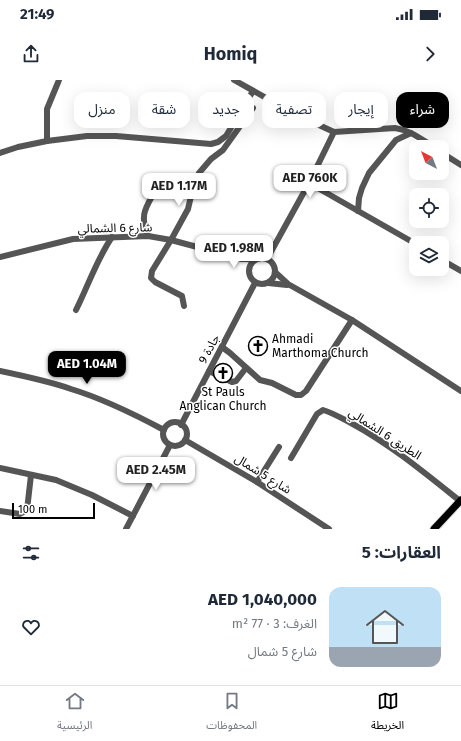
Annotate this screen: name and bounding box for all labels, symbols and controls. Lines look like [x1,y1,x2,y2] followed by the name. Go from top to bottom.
[20,5,55,23] text: 21:49
[20,43,42,65] icon: share
[204,43,257,65] text: Homiq
[419,43,441,65] icon: forward
[74,92,130,128] chip: منزل
[138,92,190,128] chip: شقة
[198,92,254,128] chip: جديد
[262,92,326,128] chip: تصفية
[334,92,388,128] chip: إيجار
[396,92,449,128] chip: شراء
[409,140,449,180] north arrow
[409,140,449,276] map controls
[269,165,351,199] pin: AED 760K
[282,170,338,185] text: AED 760K
[133,173,225,207] pin: AED 1.17M
[151,178,207,193] text: AED 1.17M
[409,188,449,228] button: locate
[78,220,153,238] street label: شارع 6 الشمالي
[188,235,280,269] pin: AED 1.98M
[409,236,449,276] button: layers
[204,240,264,255] text: AED 1.98M
[196,332,222,366] street label: جادة 9
[272,332,369,360] place label: Ahmadi Marthoma Church
[247,335,269,357] church icon: Ahmadi Marthoma Church
[41,351,133,385] pin: AED 1.04M
[57,356,117,371] text: AED 1.04M
[212,362,234,384] church icon: St Pauls Anglican Church
[179,385,267,413] place label: St Pauls Anglican Church
[345,405,424,465] street label: الطريق 6 الشمالي
[231,451,294,499] street label: شارع 5 شمال
[110,457,202,491] pin: AED 2.45M
[126,462,186,477] text: AED 2.45M
[12,501,95,520] scale bar
[18,503,47,516] text: 100 m
[20,542,42,564] icon: filters
[362,542,441,563] text: العقارات: 5
[208,589,317,610] text: AED 1,040,000
[361,603,409,651] icon: home
[20,616,42,638] icon: heart
[232,616,317,631] text: الغرف: 3 · 77 m²
[248,644,317,659] text: شارع 5 شمال
[57,690,92,737] tab: الرئيسية
[206,690,257,737] tab: المحفوظات
[371,690,404,737] tab: الخريطة

